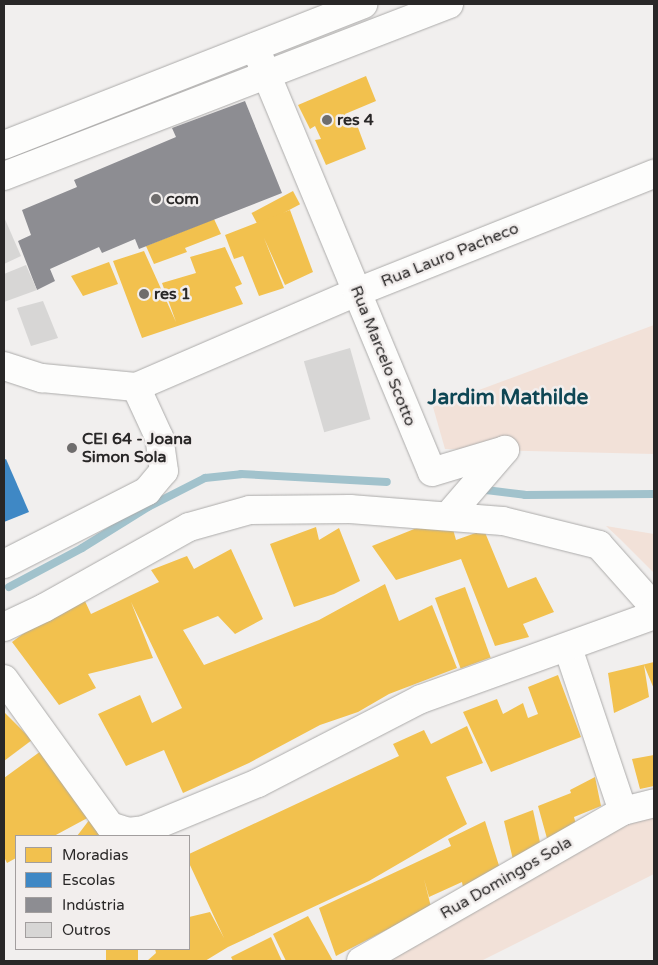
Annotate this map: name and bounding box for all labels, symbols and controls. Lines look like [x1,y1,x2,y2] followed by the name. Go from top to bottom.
[337,110,374,130] place label: res 4
[321,114,333,126] marker: res 4
[166,189,199,209] place label: com
[150,193,162,205] marker: com
[378,219,522,291] street label: Rua Lauro Pacheco
[346,283,420,429] street label: Rua Marcelo Scotto
[154,284,191,304] place label: res 1
[138,288,150,300] marker: res 1
[428,385,588,411] district label: Jardim Mathilde
[82,429,192,467] place label: CEI 64 - Joana Simon Sola
[66,442,78,454] marker: CEI 64 - Joana Simon Sola
[437,833,575,923] street label: Rua Domingos Sola
[15,835,190,950] legend
[62,846,128,864] text: Moradias
[62,871,115,889] text: Escolas
[62,896,125,914] text: Indústria
[62,921,111,939] text: Outros

